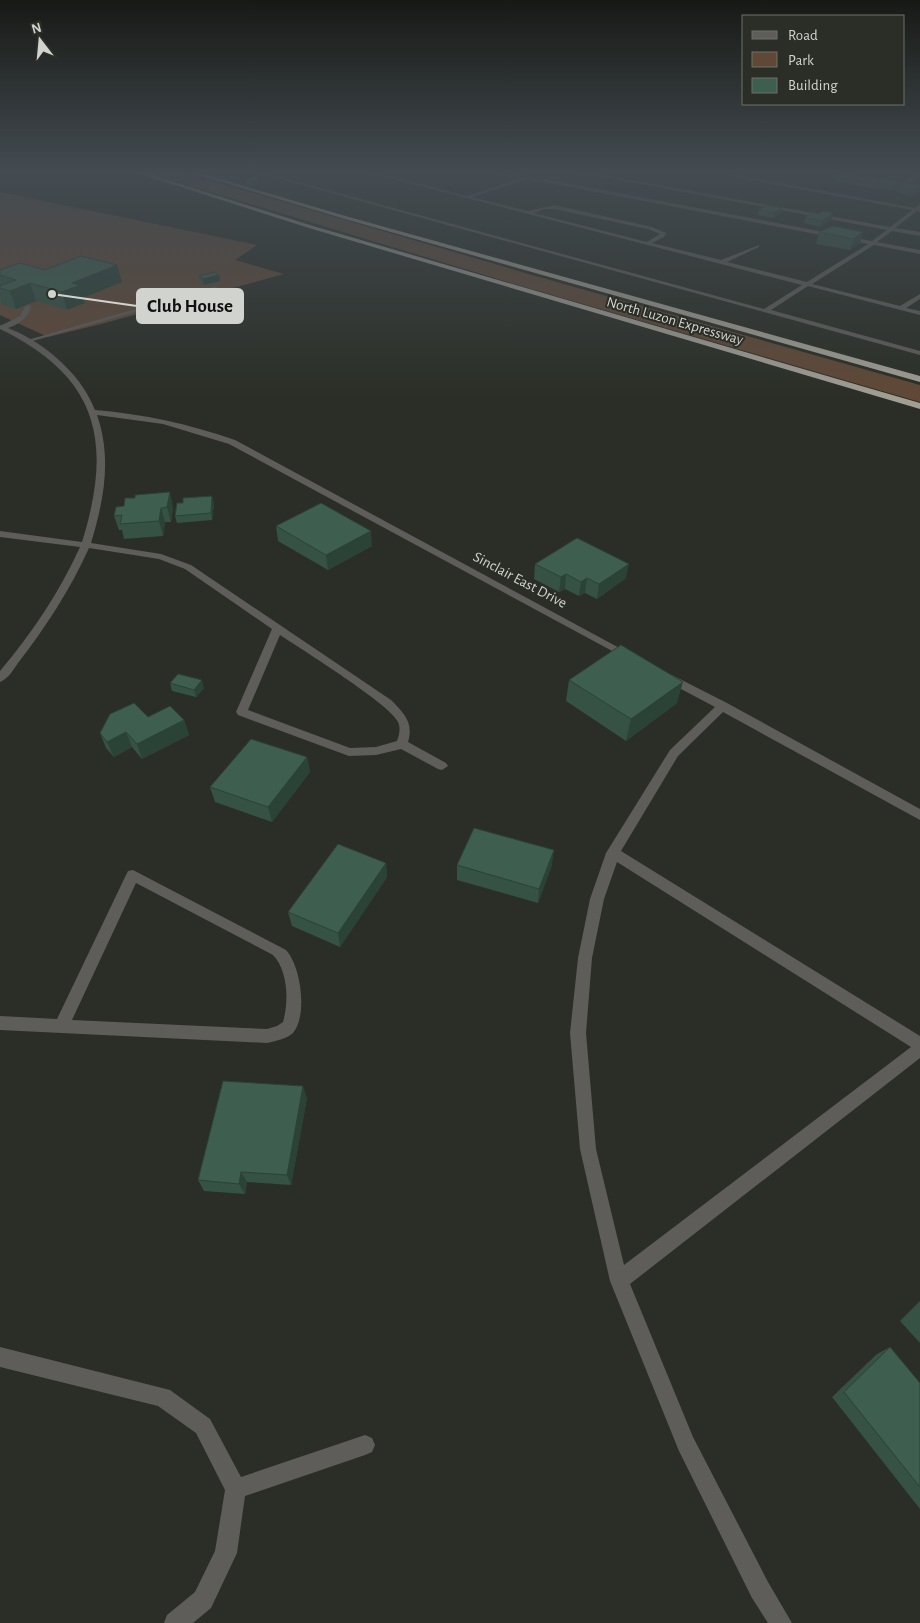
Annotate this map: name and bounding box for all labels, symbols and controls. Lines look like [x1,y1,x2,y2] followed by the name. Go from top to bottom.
[15,15,65,65] north arrow
[742,15,905,105] legend
[30,20,43,37] text: N
[788,28,818,43] text: Road
[788,53,814,68] text: Park
[788,78,838,93] text: Building
[137,289,243,323] callout: Club House
[605,294,746,348] street label: North Luzon Expressway
[147,297,233,316] text: Club House
[471,549,569,611] street label: Sinclair East Drive

